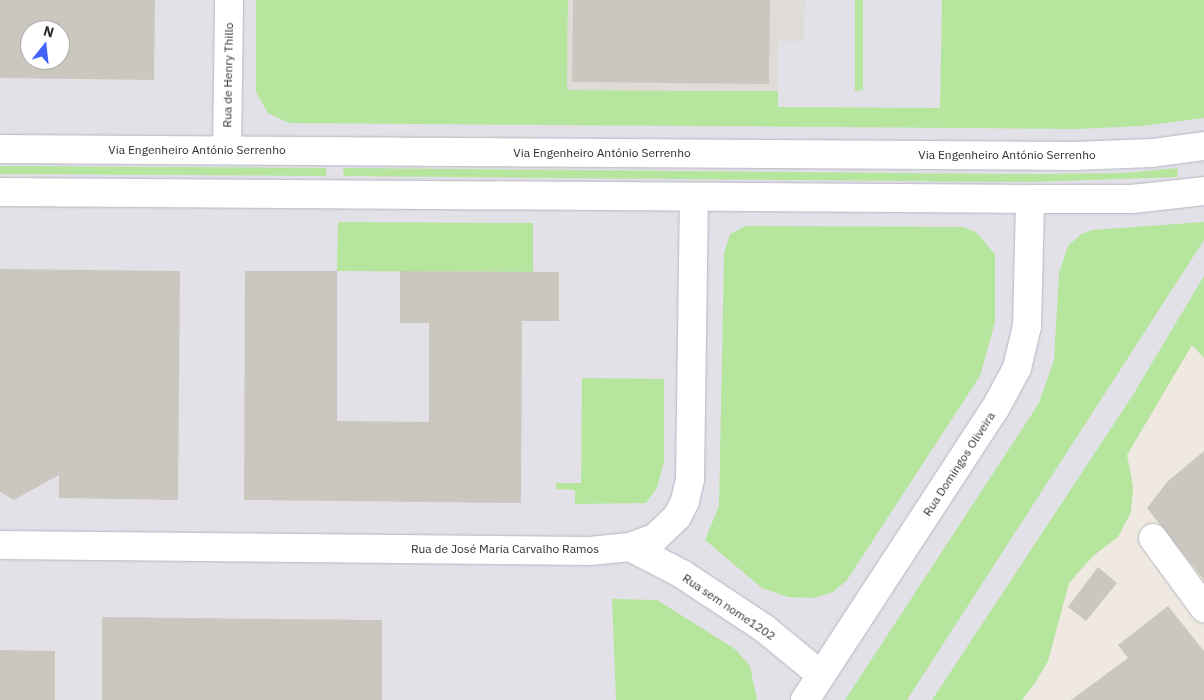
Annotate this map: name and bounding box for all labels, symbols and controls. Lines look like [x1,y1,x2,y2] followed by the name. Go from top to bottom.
[20,20,70,70] north arrow
[41,21,56,42] text: N
[220,22,236,128] street label: Rua de Henry Thillo
[108,143,286,157] street label: Via Engenheiro António Serrenho
[513,146,691,160] street label: Via Engenheiro António Serrenho
[918,148,1096,162] street label: Via Engenheiro António Serrenho
[920,409,998,519] street label: Rua Domingos Oliveira
[411,542,599,556] street label: Rua de José Maria Carvalho Ramos
[680,571,778,643] street label: Rua sem nome1202

